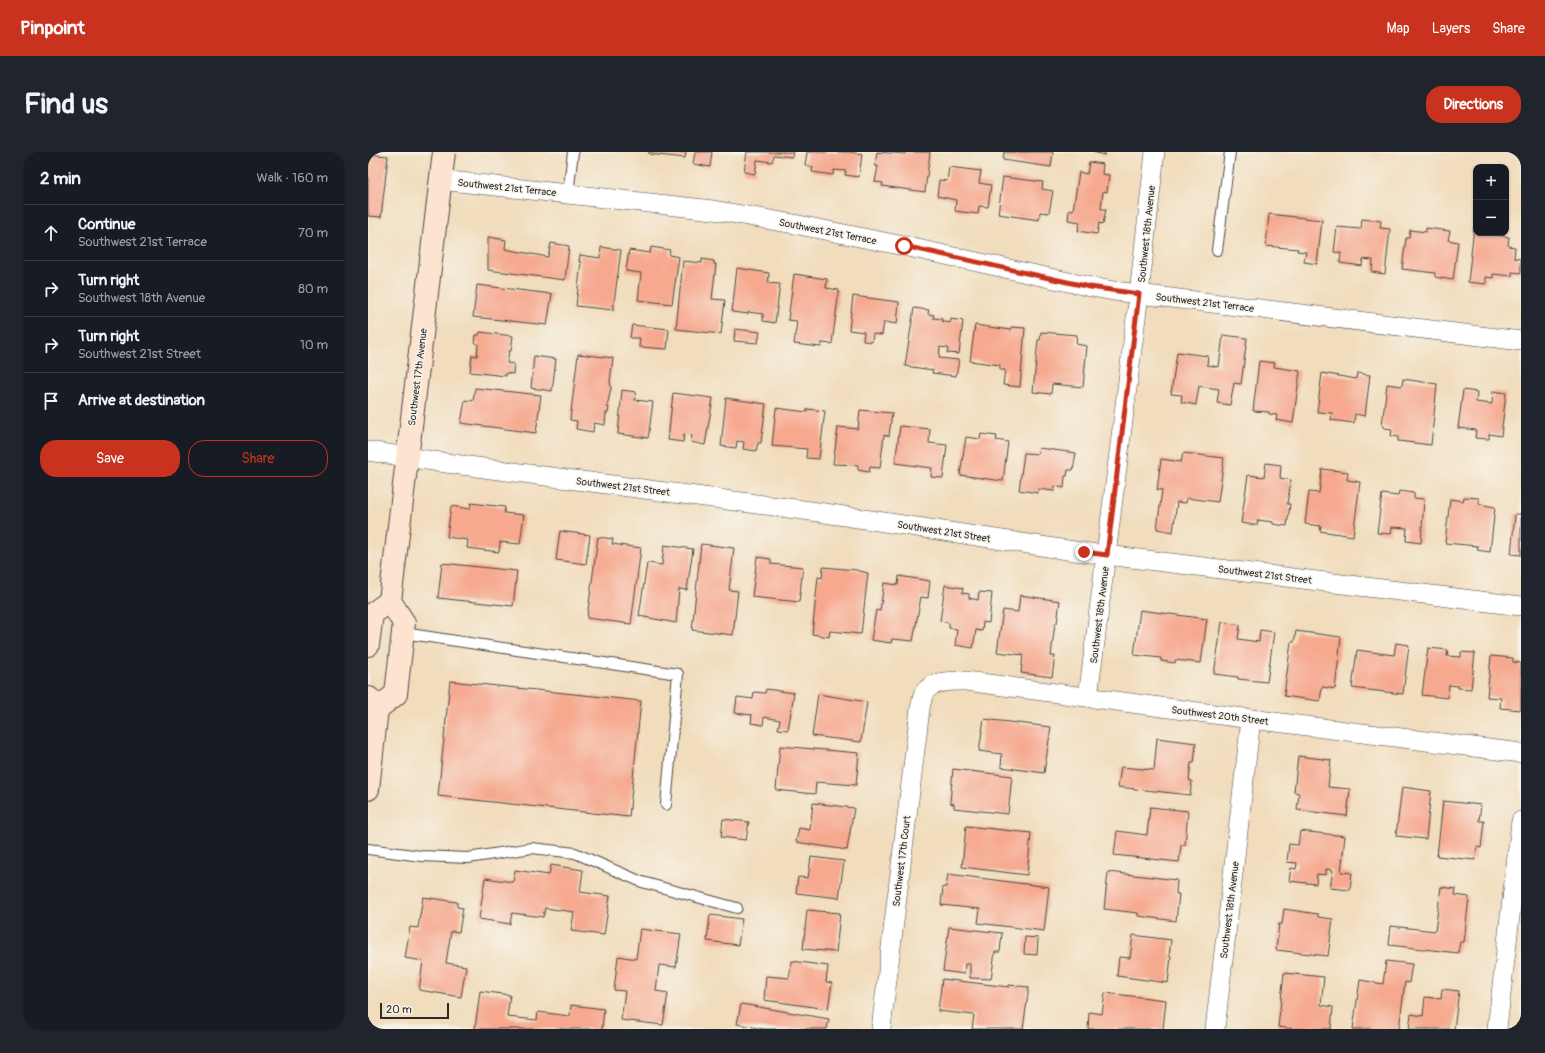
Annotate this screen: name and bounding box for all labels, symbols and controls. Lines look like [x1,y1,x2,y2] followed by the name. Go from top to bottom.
[20,16,85,40] text: Pinpoint
[1387,20,1410,37] text: Map
[1432,20,1470,37] text: Layers
[1492,20,1525,37] text: Share
[1426,86,1521,123] button: Directions
[24,87,108,122] text: Find us
[1473,164,1509,236] map controls
[1473,164,1509,200] button: +
[40,168,81,189] text: 2 min
[257,170,328,186] text: Walk · 160 m
[457,177,557,199] street label: Southwest 21st Terrace
[1136,185,1158,283] street label: Southwest 18th Avenue
[1473,200,1509,236] button: −
[78,215,136,234] text: Continue
[778,217,878,247] street label: Southwest 21st Terrace
[40,222,62,244] icon: ahead
[298,225,328,241] text: 70 m
[78,234,207,250] text: Southwest 21st Terrace
[895,237,913,255] route start
[78,271,139,290] text: Turn right
[40,278,62,300] icon: right
[298,281,328,297] text: 80 m
[78,290,205,306] text: Southwest 18th Avenue
[1155,291,1255,315] street label: Southwest 21st Terrace
[78,327,139,346] text: Turn right
[406,328,430,427] street label: Southwest 17th Avenue
[40,334,62,356] icon: right
[300,337,328,353] text: 10 m
[78,346,201,362] text: Southwest 21st Street
[40,390,62,412] icon: arrive
[78,391,205,410] text: Arrive at destination
[40,440,180,477] button: Save
[188,440,328,477] button: Share
[575,475,672,499] street label: Southwest 21st Street
[896,519,992,545] street label: Southwest 21st Street
[1075,543,1093,561] route end
[1217,563,1314,587] street label: Southwest 21st Street
[1088,566,1112,664] street label: Southwest 18th Avenue
[1171,704,1270,728] street label: Southwest 20th Street
[890,814,914,907] street label: Southwest 17th Court
[1218,861,1242,959] street label: Southwest 18th Avenue
[380,1001,449,1020] scale bar
[386,1003,412,1016] text: 20 m

